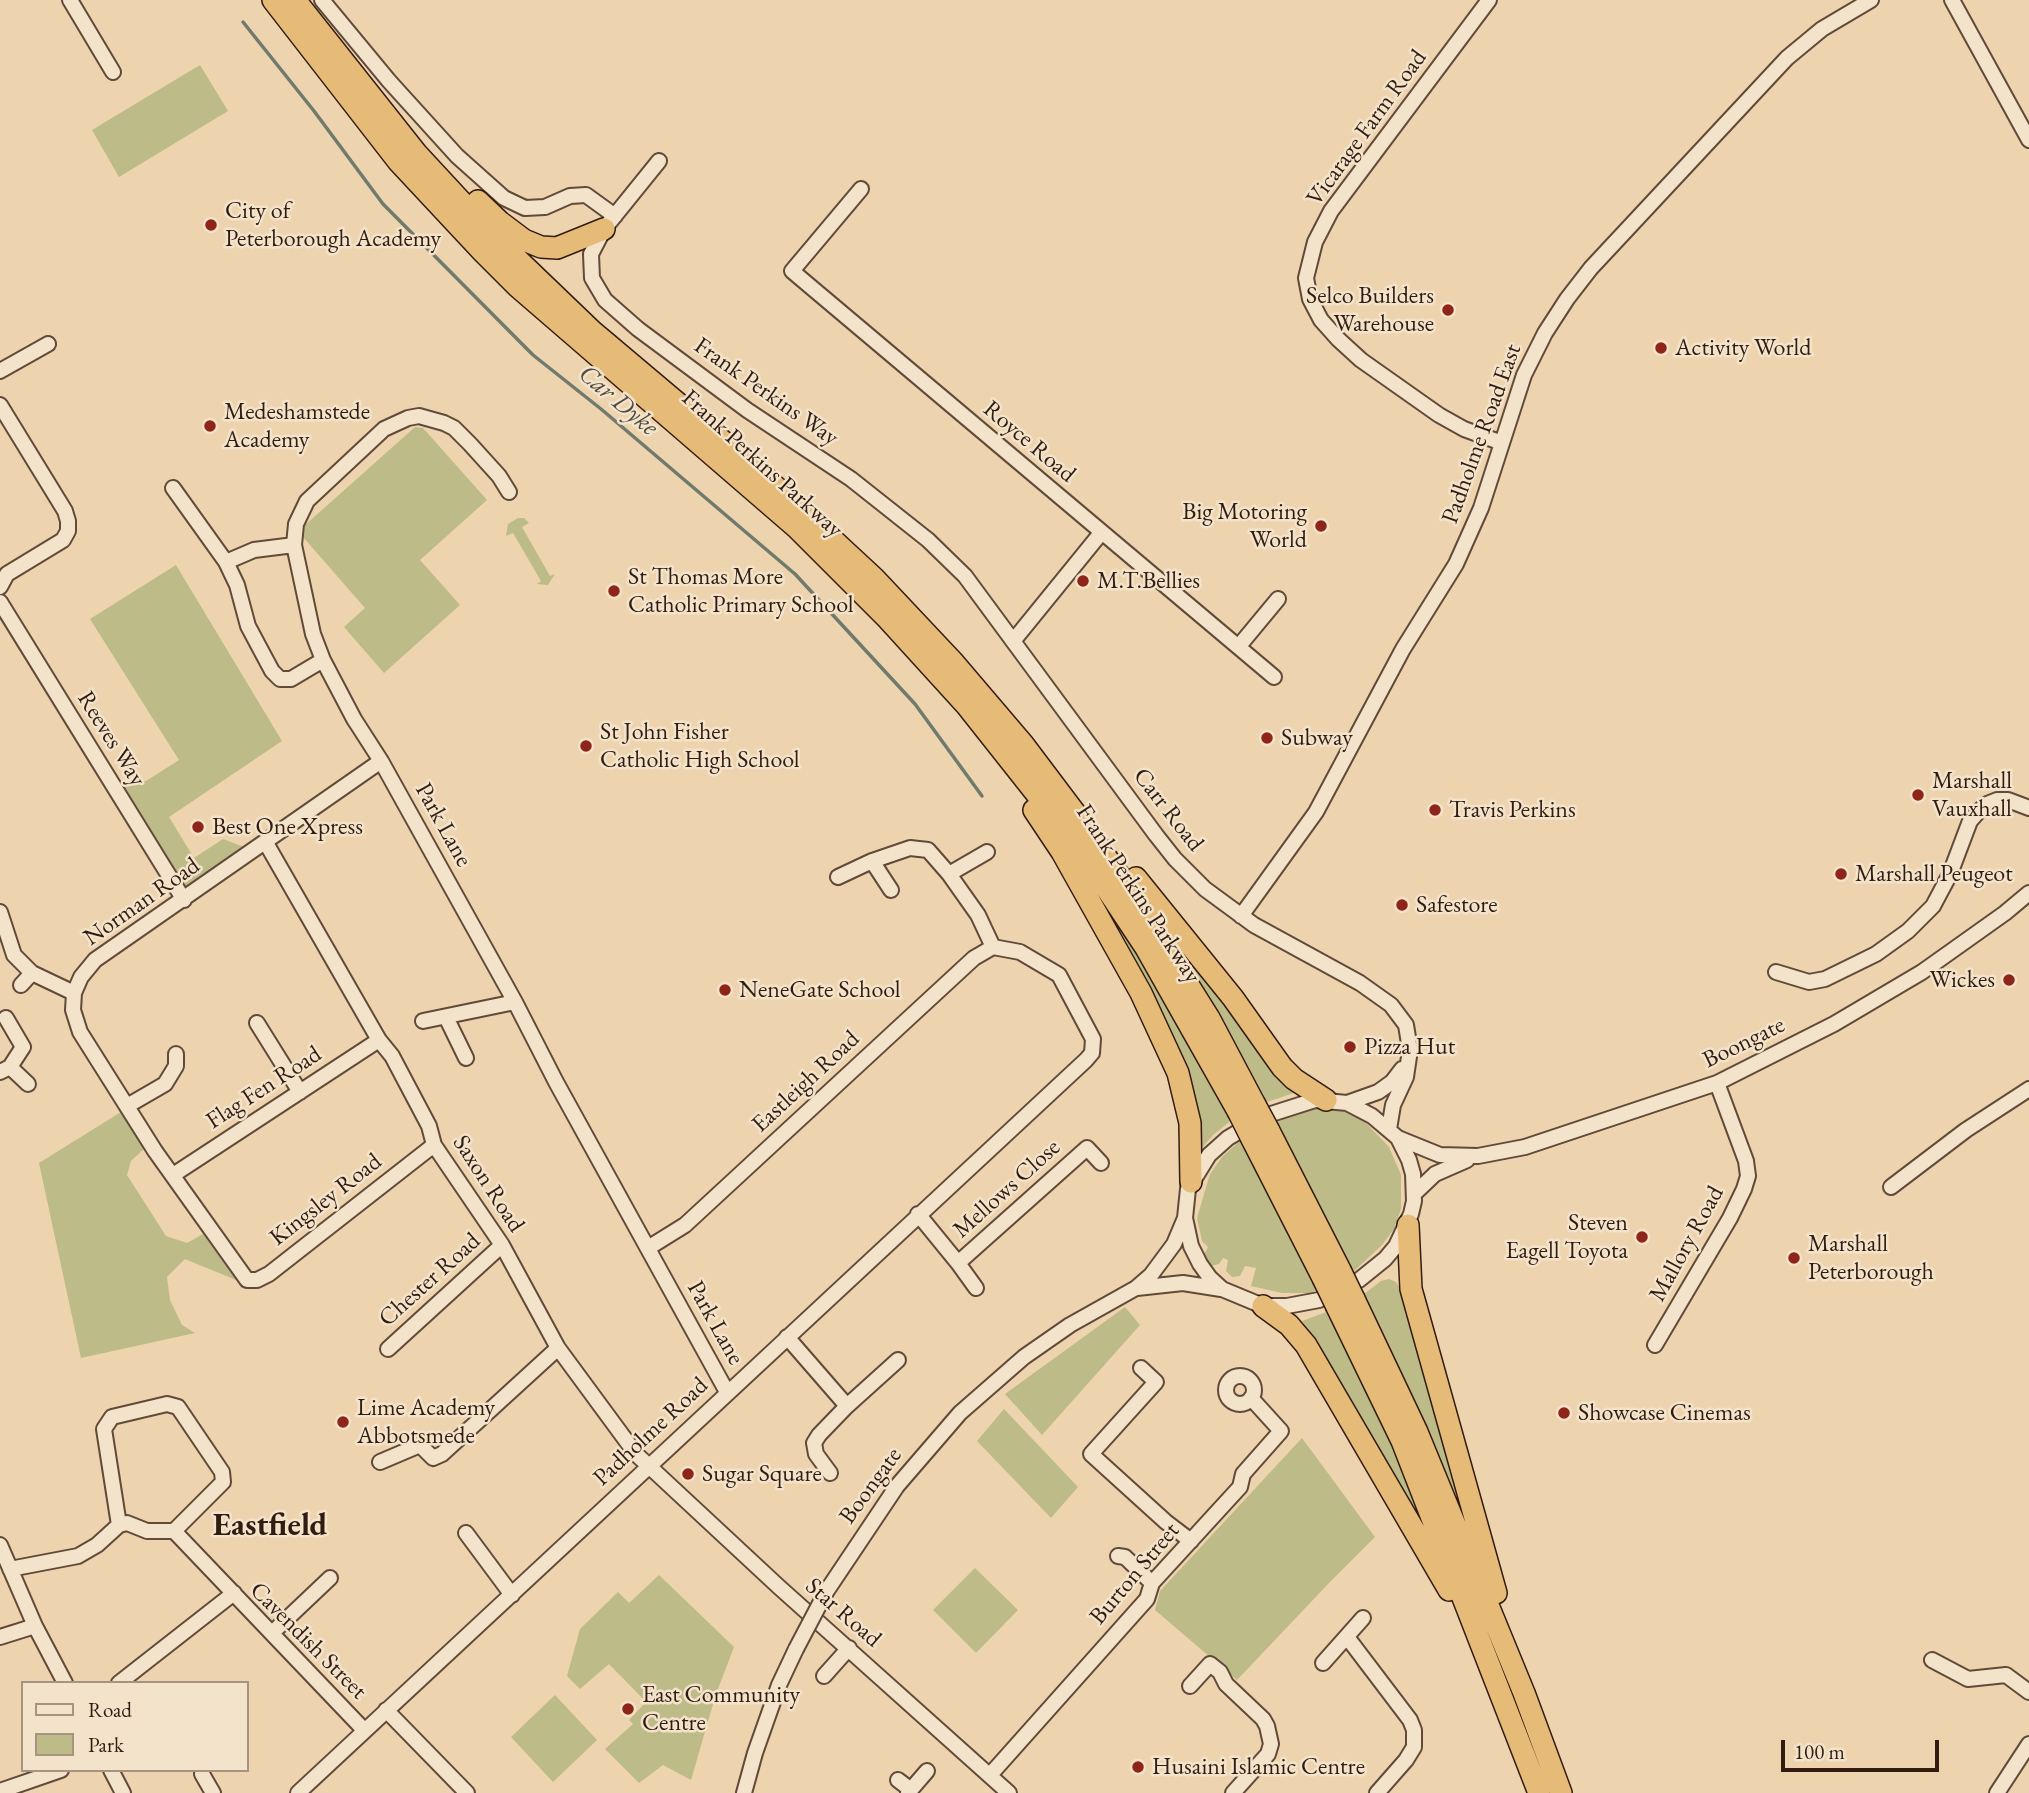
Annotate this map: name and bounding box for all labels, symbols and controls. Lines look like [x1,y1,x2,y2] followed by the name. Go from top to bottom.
[1301,44,1433,212] street label: Vicarage Farm Road
[225,197,441,253] place label: City of Peterborough Academy
[203,217,219,233] marker: City of Peterborough Academy
[1306,282,1434,338] place label: Selco Builders Warehouse
[1440,302,1456,318] marker: Selco Builders Warehouse
[688,332,844,452] street label: Frank Perkins Way
[1675,334,1811,362] place label: Activity World
[1436,340,1528,528] street label: Padholme Road East
[1653,340,1669,356] marker: Activity World
[572,359,664,443] water label: Car Dyke
[675,384,849,544] street label: Frank Perkins Parkway
[977,395,1081,489] street label: Royce Road
[224,398,370,454] place label: Medeshamstede Academy
[202,418,218,434] marker: Medeshamstede Academy
[1182,498,1307,554] place label: Big Motoring World
[1313,518,1329,534] marker: Big Motoring World
[628,563,853,619] place label: St Thomas More Catholic Primary School
[1097,567,1200,595] place label: M.T.Bellies
[1075,573,1091,589] marker: M.T.Bellies
[606,583,622,599] marker: St Thomas More Catholic Primary School
[70,686,152,792] street label: Reeves Way
[600,718,800,774] place label: St John Fisher Catholic High School
[1281,724,1353,752] place label: Subway
[1259,730,1275,746] marker: Subway
[578,738,594,754] marker: St John Fisher Catholic High School
[1127,763,1209,857] street label: Carr Road
[1932,767,2012,823] place label: Marshall Vauxhall
[408,778,478,872] street label: Park Lane
[1910,787,1926,803] marker: Marshall Vauxhall
[1449,796,1576,824] place label: Travis Perkins
[1069,799,1207,989] street label: Frank Perkins Parkway
[1427,802,1443,818] marker: Travis Perkins
[212,813,363,841] place label: Best One Xpress
[190,819,206,835] marker: Best One Xpress
[79,852,205,952] street label: Norman Road
[1855,860,2013,888] place label: Marshall Peugeot
[1833,866,1849,882] marker: Marshall Peugeot
[1416,891,1498,919] place label: Safestore
[1394,897,1410,913] marker: Safestore
[1929,966,1995,994] place label: Wickes
[2001,972,2017,988] marker: Wickes
[739,976,901,1004] place label: NeneGate School
[717,982,733,998] marker: NeneGate School
[1698,1011,1790,1075] street label: Boongate
[746,1025,866,1139] street label: Eastleigh Road
[1364,1033,1455,1061] place label: Pizza Hut
[1342,1039,1358,1055] marker: Pizza Hut
[201,1040,327,1136] street label: Flag Fen Road
[446,1130,530,1238] street label: Saxon Road
[947,1133,1067,1245] street label: Mellows Close
[264,1147,388,1253] street label: Kingsley Road
[1643,1181,1731,1307] street label: Mallory Road
[1506,1209,1628,1265] place label: Steven Eagell Toyota
[373,1227,487,1333] street label: Chester Road
[1634,1229,1650,1245] marker: Steven Eagell Toyota
[1808,1230,1934,1286] place label: Marshall Peterborough
[1786,1250,1802,1266] marker: Marshall Peterborough
[680,1276,750,1370] street label: Park Lane
[588,1372,714,1492] street label: Padholme Road
[357,1394,495,1450] place label: Lime Academy Abbotsmede
[1578,1399,1751,1427] place label: Showcase Cinemas
[1556,1405,1572,1421] marker: Showcase Cinemas
[335,1414,351,1430] marker: Lime Academy Abbotsmede
[834,1442,908,1530] street label: Boongate
[702,1460,822,1488] place label: Sugar Square
[680,1466,696,1482] marker: Sugar Square
[213,1507,327,1545] district label: Eastfield
[1084,1517,1186,1631] street label: Burton Street
[799,1572,887,1654] street label: Star Road
[243,1576,373,1706] street label: Cavendish Street
[21,1681,248,1772] legend
[642,1681,800,1737] place label: East Community Centre
[88,1696,132,1723] text: Road
[620,1701,636,1717] marker: East Community Centre
[1784,1727,1941,1771] scale bar
[88,1731,124,1758] text: Park
[1794,1738,1845,1765] text: 100 m
[1152,1753,1365,1781] place label: Husaini Islamic Centre
[1130,1759,1146,1775] marker: Husaini Islamic Centre

